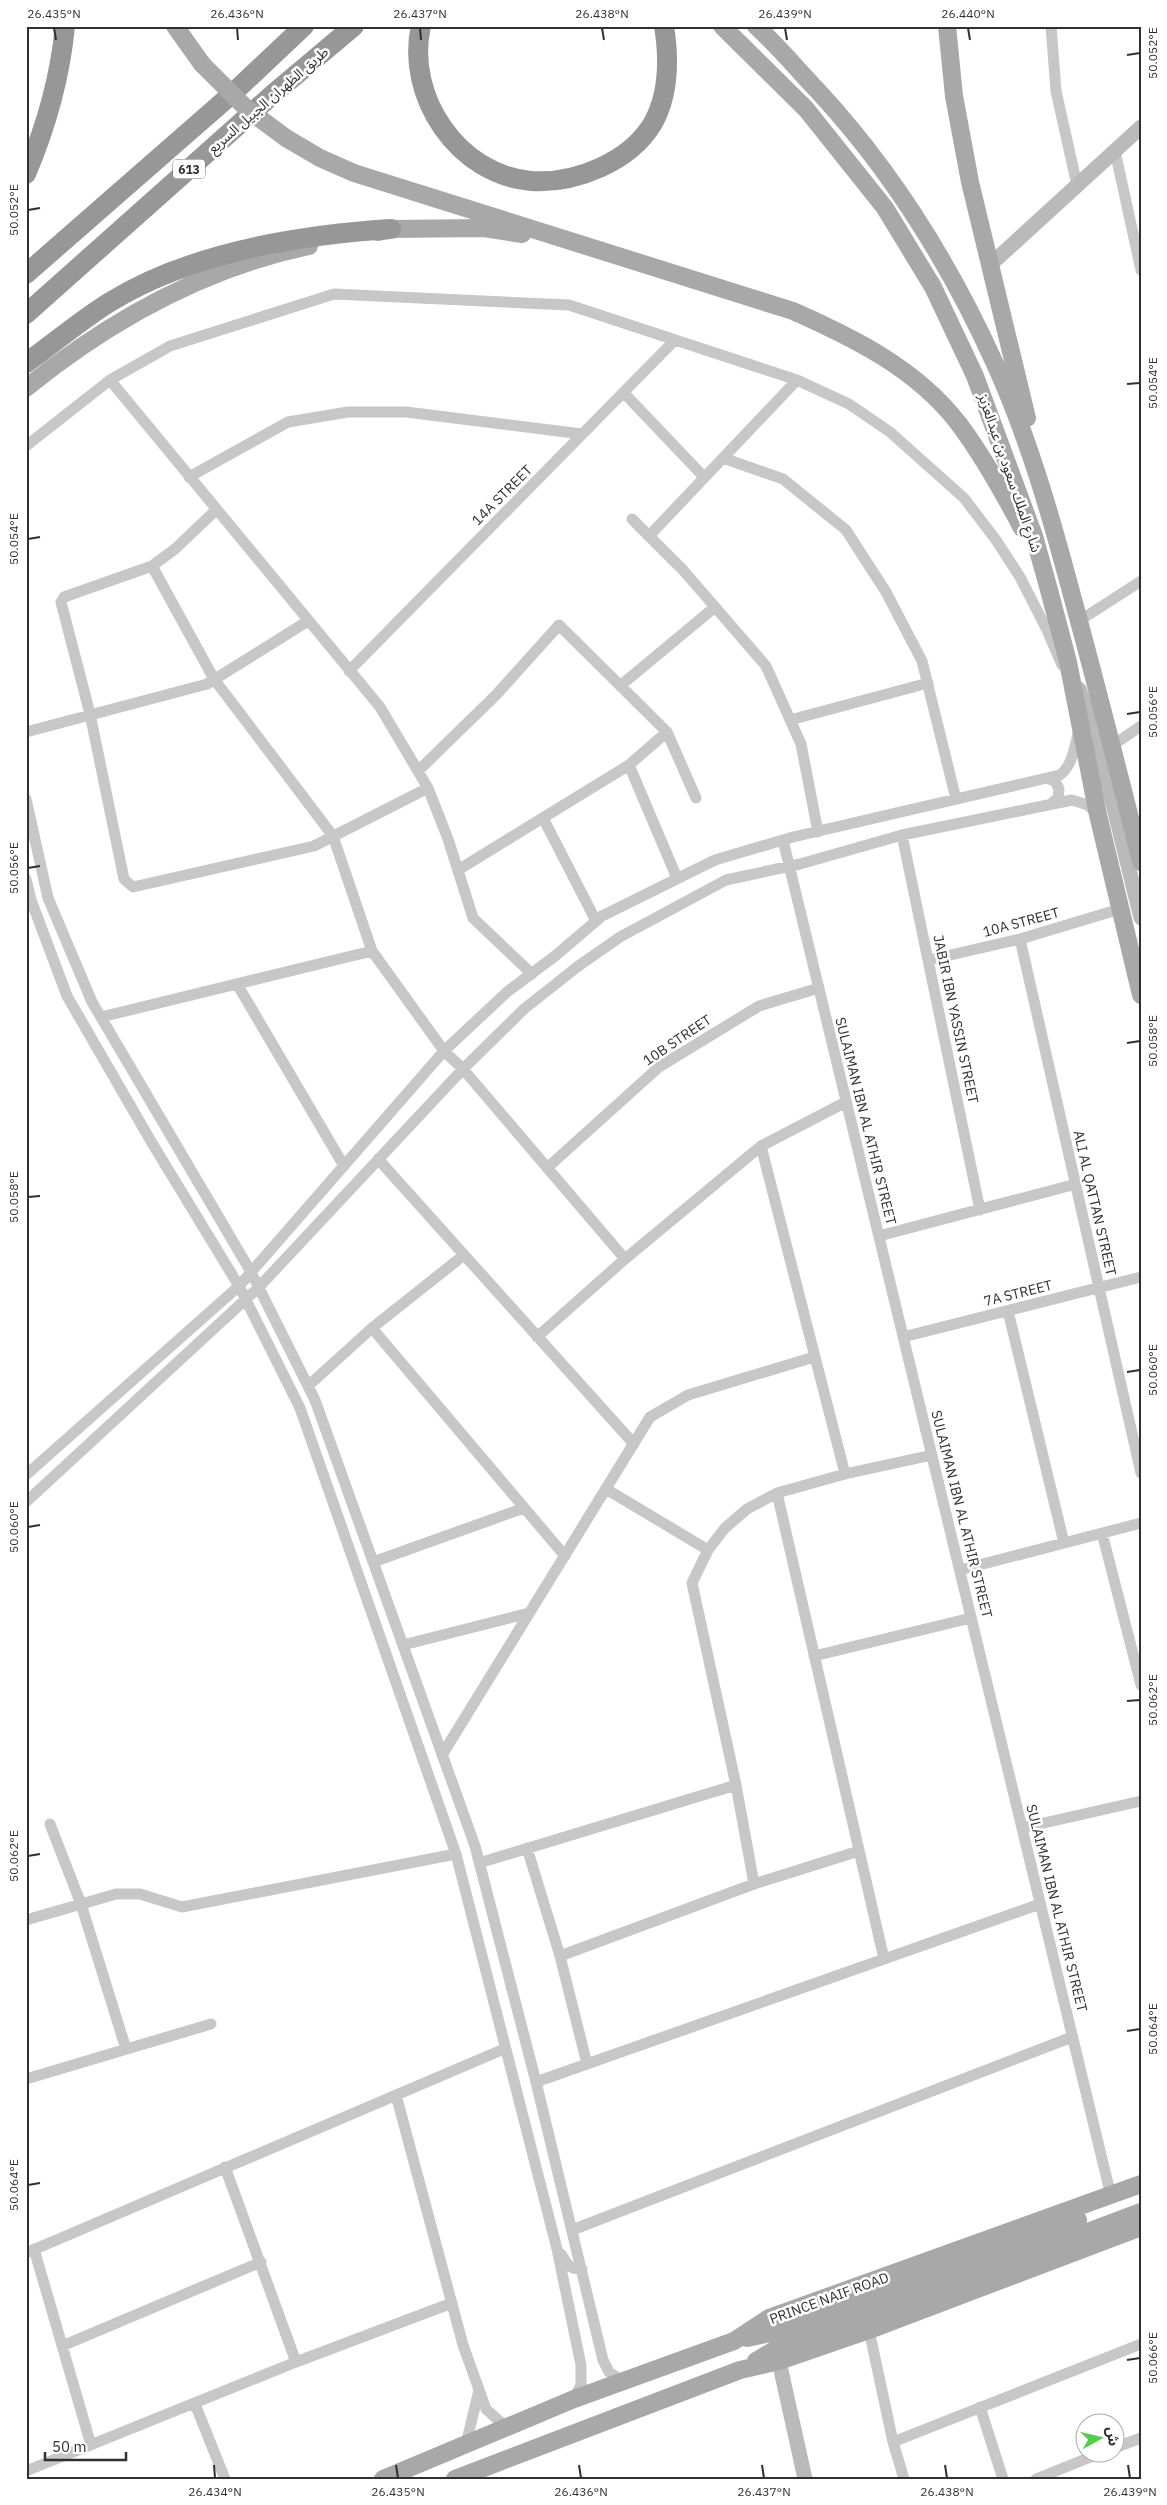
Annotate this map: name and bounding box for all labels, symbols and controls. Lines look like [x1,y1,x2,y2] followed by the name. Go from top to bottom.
[27,6,81,21] text: 26.435°N
[210,6,264,21] text: 26.436°N
[393,6,447,21] text: 26.437°N
[575,6,629,21] text: 26.438°N
[758,6,812,21] text: 26.439°N
[941,6,995,21] text: 26.440°N
[1145,27,1160,79] text: 50.052°E
[204,43,333,159] street label: طريق الظهران الجبيل السريع
[173,160,205,178] road number: 613
[6,184,21,236] text: 50.052°E
[1145,357,1160,409] text: 50.054°E
[972,390,1046,555] street label: شارع الملك سعود بن عبدالعزيز
[468,461,536,529] street label: 14A STREET
[6,513,21,565] text: 50.054°E
[1145,686,1160,738] text: 50.056°E
[6,842,21,894] text: 50.056°E
[981,903,1061,941] street label: 10A STREET
[929,933,983,1105] street label: JABIR IBN YASSIN STREET
[639,1011,715,1069] street label: 10B STREET
[831,1015,901,1227] street label: SULAIMAN IBN AL ATHIR STREET
[1145,1015,1160,1067] text: 50.058°E
[1069,1128,1121,1278] street label: ALI AL QATTAN STREET
[6,1171,21,1223] text: 50.058°E
[982,1276,1054,1310] street label: 7A STREET
[1145,1344,1160,1396] text: 50.060°E
[927,1408,997,1620] street label: SULAIMAN IBN AL ATHIR STREET
[6,1501,21,1553] text: 50.060°E
[1145,1674,1160,1726] text: 50.062°E
[1022,1802,1092,2014] street label: SULAIMAN IBN AL ATHIR STREET
[6,1830,21,1882] text: 50.062°E
[1145,2003,1160,2055] text: 50.064°E
[6,2159,21,2211] text: 50.064°E
[767,2268,891,2328] street label: PRINCE NAIF ROAD
[1145,2332,1160,2384] text: 50.066°E
[1074,2412,1124,2462] north arrow
[1103,2425,1123,2447] text: ش
[45,2430,126,2462] scale bar
[52,2437,87,2456] text: 50 m
[188,2484,242,2499] text: 26.434°N
[371,2484,425,2499] text: 26.435°N
[554,2484,608,2499] text: 26.436°N
[737,2484,791,2499] text: 26.437°N
[920,2484,974,2499] text: 26.438°N
[1103,2484,1157,2499] text: 26.439°N

